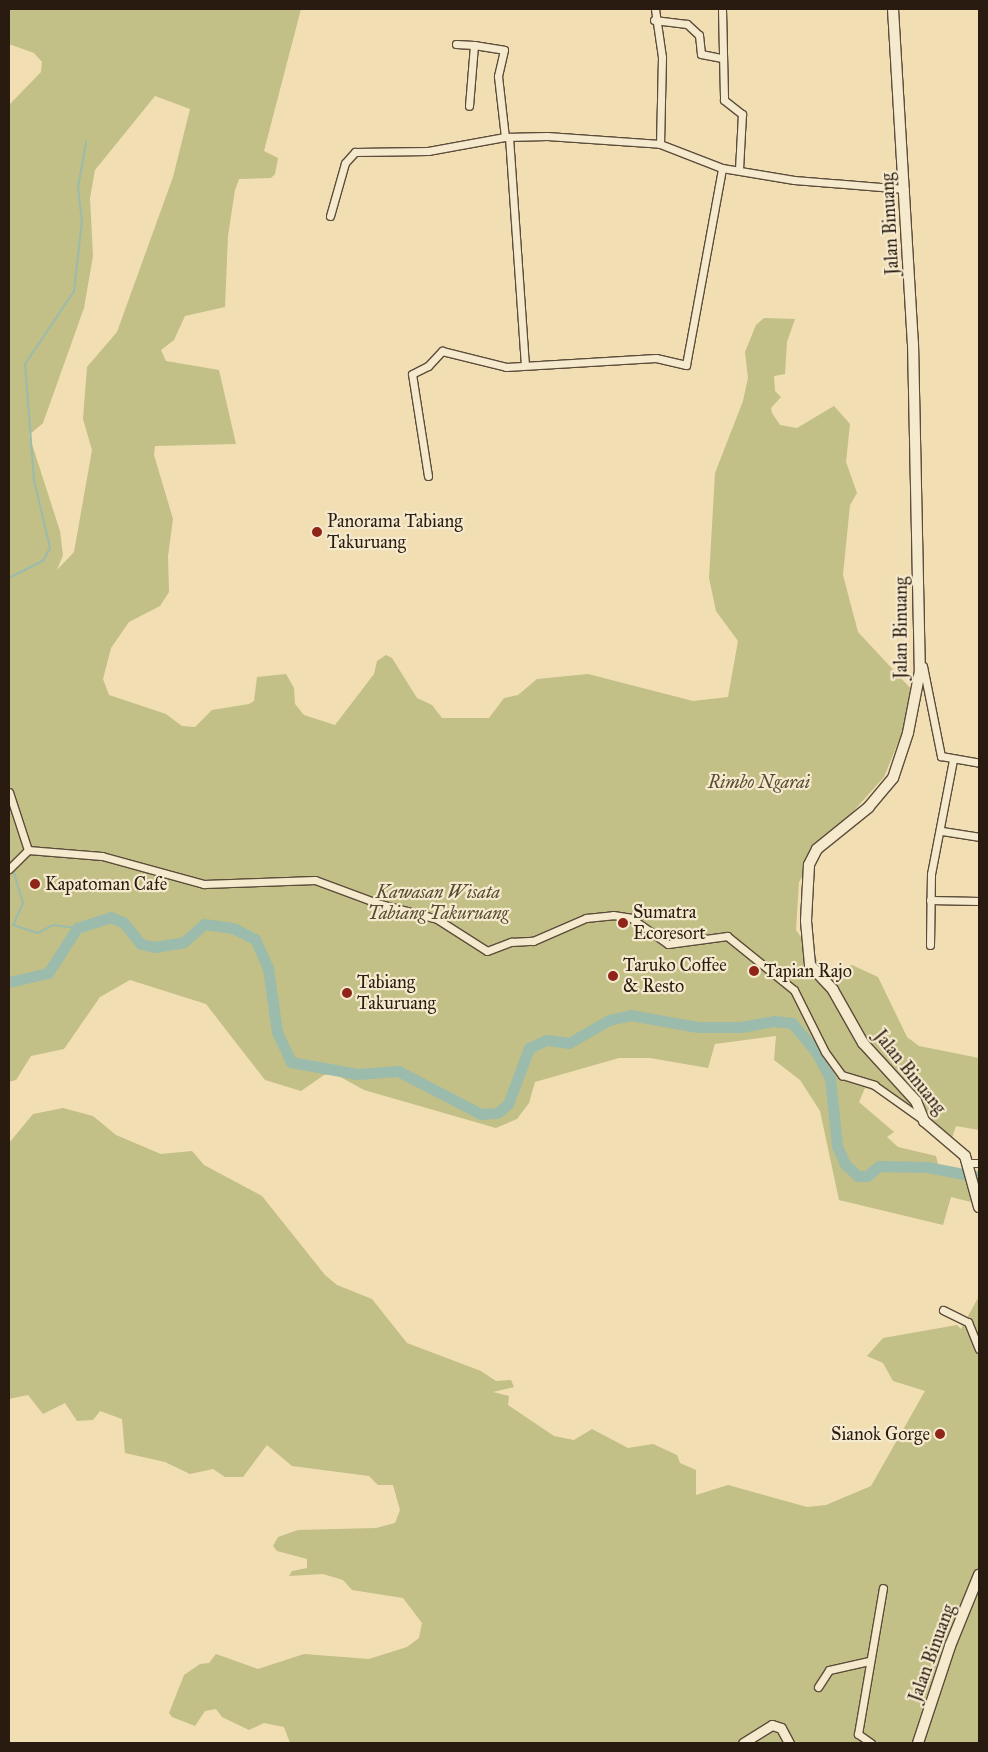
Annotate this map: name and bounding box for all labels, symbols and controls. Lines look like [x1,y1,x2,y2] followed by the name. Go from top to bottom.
[877,172,903,276] street label: Jalan Binuang
[327,511,463,554] place label: Panorama Tabiang Takuruang
[311,526,323,538] marker: Panorama Tabiang Takuruang
[890,577,912,679] street label: Jalan Binuang
[708,771,810,793] park label: Rimbo Ngarai
[45,873,167,895] place label: Kapatoman Cafe
[29,878,41,890] marker: Kapatoman Cafe
[368,882,508,924] park label: Kawasan Wisata Tabiang Takuruang
[633,902,706,944] place label: Sumatra Ecoresort
[617,917,629,929] marker: Sumatra Ecoresort
[623,955,727,998] place label: Taruko Coffee & Resto
[764,960,852,982] place label: Tapian Rajo
[748,965,760,977] marker: Tapian Rajo
[607,970,619,982] marker: Taruko Coffee & Resto
[357,972,436,1014] place label: Tabiang Takuruang
[341,987,353,999] marker: Tabiang Takuruang
[869,1025,951,1119] street label: Jalan Binuang
[831,1423,930,1445] place label: Sianok Gorge
[934,1428,946,1440] marker: Sianok Gorge
[904,1601,960,1705] street label: Jalan Binuang

